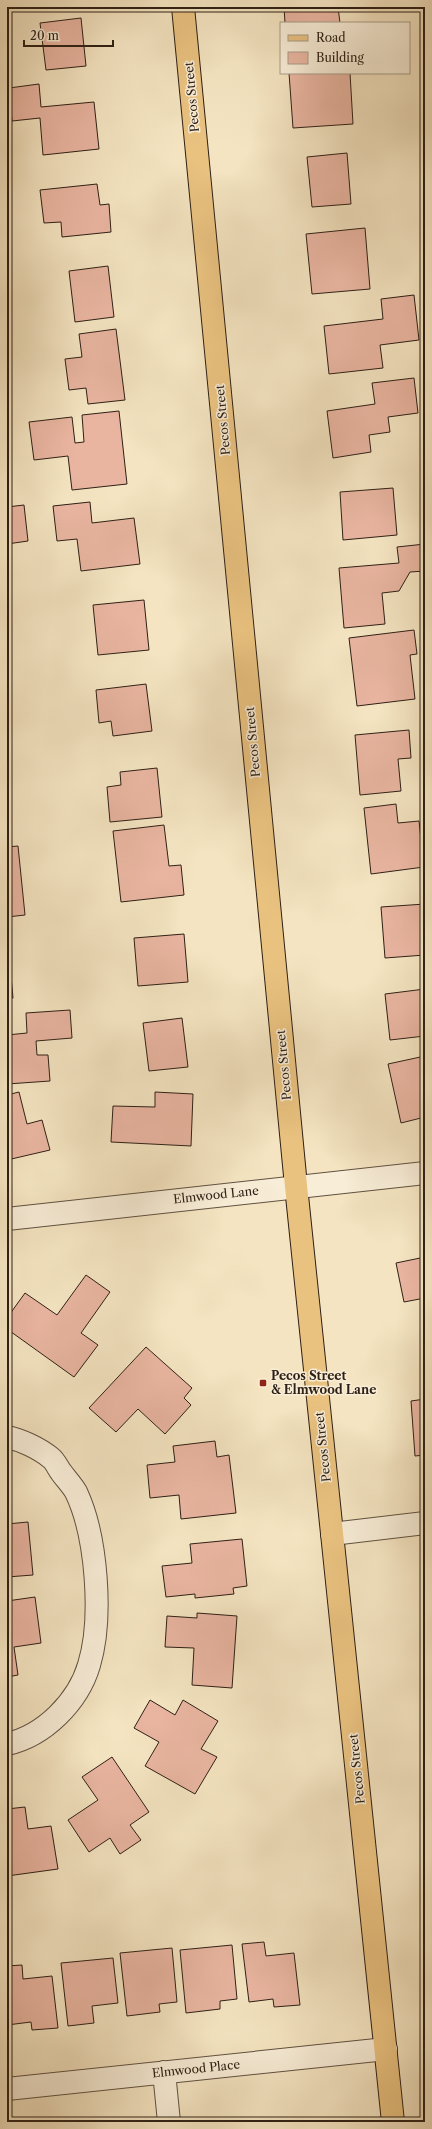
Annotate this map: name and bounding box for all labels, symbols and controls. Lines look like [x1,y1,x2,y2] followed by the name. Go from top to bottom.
[24,22,113,48] scale bar
[280,22,410,74] legend
[30,28,59,43] text: 20 m
[316,30,346,45] text: Road
[316,50,364,65] text: Building
[181,61,202,133] street label: Pecos Street
[212,384,233,456] street label: Pecos Street
[242,706,263,778] street label: Pecos Street
[273,1029,294,1101] street label: Pecos Street
[172,1183,260,1206] street label: Elmwood Lane
[271,1368,376,1397] place label: Pecos Street & Elmwood Lane
[258,1378,268,1388] marker: Pecos Street & Elmwood Lane
[311,1411,334,1483] street label: Pecos Street
[345,1733,368,1805] street label: Pecos Street
[151,2056,241,2081] street label: Elmwood Place

